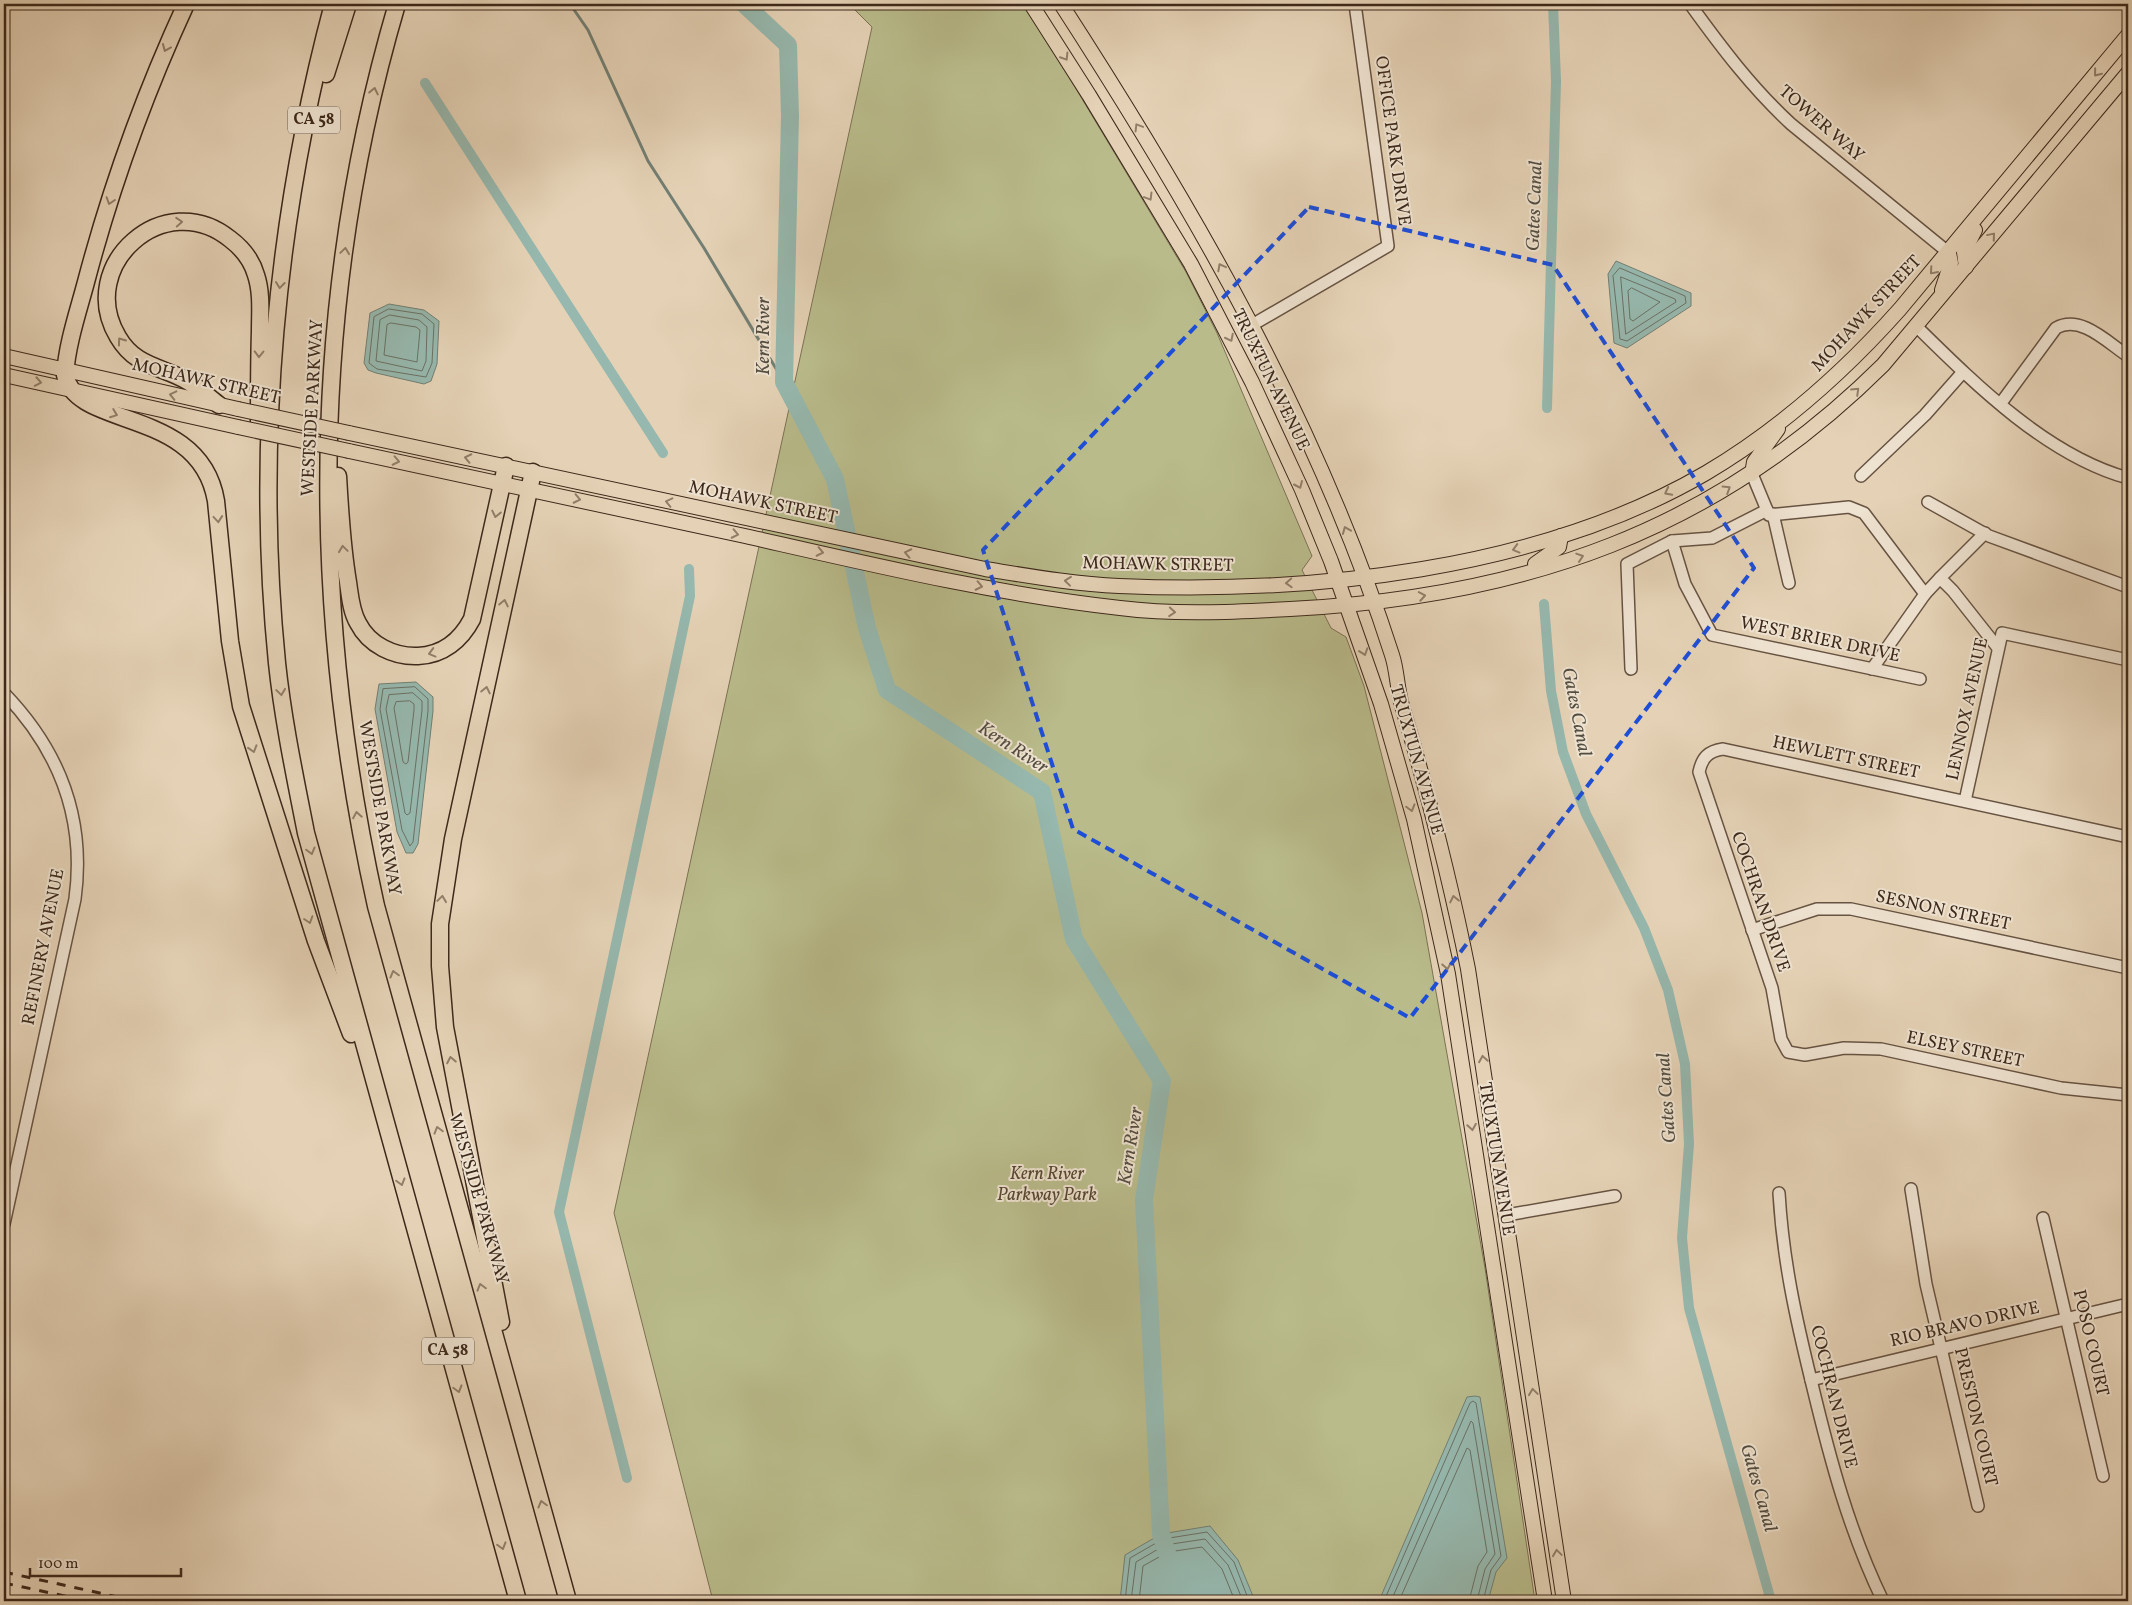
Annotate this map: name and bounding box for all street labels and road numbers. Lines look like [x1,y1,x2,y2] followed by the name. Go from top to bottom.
[1368,54,1416,228] street label: OFFICE PARK DRIVE
[1773,80,1869,168] street label: TOWER WAY
[288,106,340,134] road number: CA 58
[1806,250,1928,378] street label: MOHAWK STREET
[1225,305,1315,455] street label: TRUXTUN AVENUE
[296,319,330,497] street label: WESTSIDE PARKWAY
[129,353,283,411] street label: MOHAWK STREET
[686,475,840,531] street label: MOHAWK STREET
[1082,551,1234,579] street label: MOHAWK STREET
[1738,611,1903,669] street label: WEST BRIER DRIVE
[1941,635,1995,783] street label: LENNOX AVENUE
[1383,682,1449,838] street label: TRUXTUN AVENUE
[351,719,407,897] street label: WESTSIDE PARKWAY
[1770,730,1922,786] street label: HEWLETT STREET
[1724,829,1796,976] street label: COCHRAN DRIVE
[17,866,71,1027] street label: REFINERY AVENUE
[1873,884,2013,938] street label: SESNON STREET
[1904,1025,2026,1075] street label: ELSEY STREET
[1472,1080,1521,1238] street label: TRUXTUN AVENUE
[442,1110,514,1288] street label: WESTSIDE PARKWAY
[2066,1287,2114,1399] street label: POSO COURT
[1888,1296,2042,1354] street label: RIO BRAVO DRIVE
[1803,1323,1863,1471] street label: COCHRAN DRIVE
[422,1338,474,1364] road number: CA 58
[1947,1345,2003,1489] street label: PRESTON COURT

